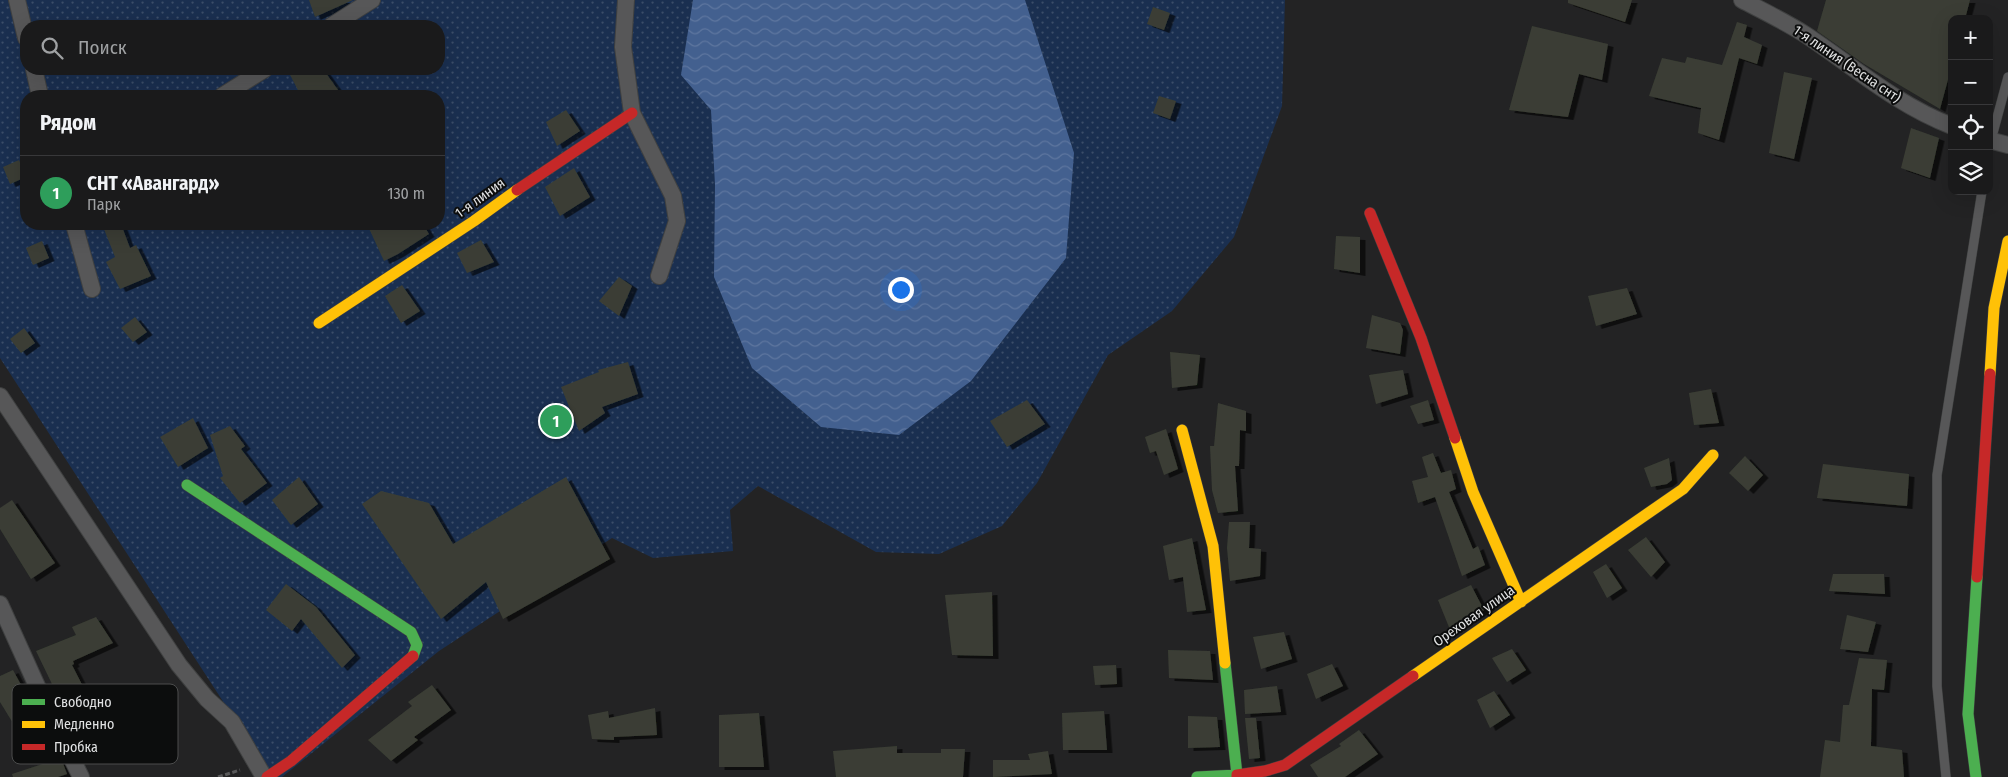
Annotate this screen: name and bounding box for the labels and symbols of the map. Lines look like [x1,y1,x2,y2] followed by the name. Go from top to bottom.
[1790,22,1904,106] street label: 1-я линия (Весна снт)
[452,174,508,222] street label: 1-я линия
[888,277,914,303] your location
[540,402,572,440] pin: 1
[1430,582,1518,650] street label: Ореховая улица
[12,684,178,764] legend
[54,694,112,711] text: Свободно
[54,716,114,733] text: Медленно
[54,739,98,756] text: Пробка

